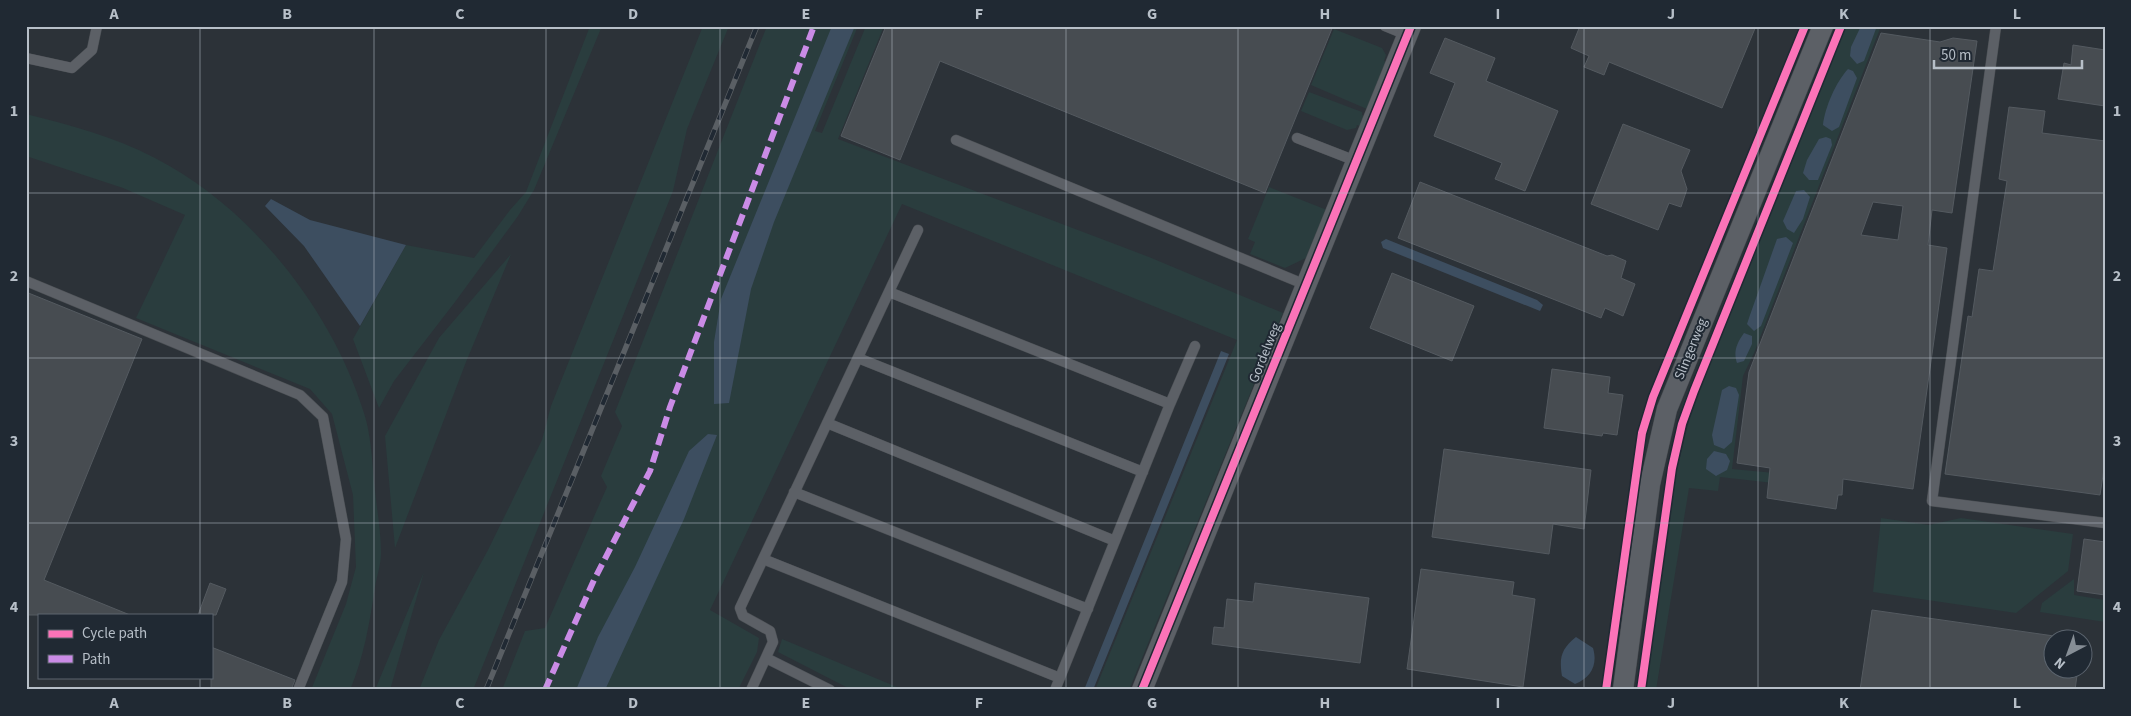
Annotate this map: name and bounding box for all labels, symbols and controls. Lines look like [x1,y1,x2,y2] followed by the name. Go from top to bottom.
[108,3,119,25] text: A
[282,3,292,25] text: B
[455,3,465,25] text: C
[628,3,638,25] text: D
[802,3,810,25] text: E
[975,3,983,25] text: F
[1147,3,1157,25] text: G
[1320,3,1330,25] text: H
[1496,3,1500,25] text: I
[1667,3,1675,25] text: J
[1839,3,1849,25] text: K
[2013,3,2021,25] text: L
[1934,38,2081,70] scale bar
[1941,45,1971,66] text: 50 m
[10,100,18,122] text: 1
[2113,100,2121,122] text: 1
[10,265,18,287] text: 2
[2113,265,2121,287] text: 2
[1670,315,1712,383] street label: Slingerweg
[1244,320,1286,386] street label: Gordelweg
[10,430,18,452] text: 3
[2113,430,2121,452] text: 3
[10,596,19,618] text: 4
[2113,596,2122,618] text: 4
[38,614,212,678] legend
[82,623,147,644] text: Cycle path
[2044,628,2094,678] north arrow
[82,649,110,670] text: Path
[2050,652,2070,674] text: N
[108,692,119,714] text: A
[282,692,292,714] text: B
[455,692,465,714] text: C
[628,692,638,714] text: D
[802,692,810,714] text: E
[975,692,983,714] text: F
[1147,692,1157,714] text: G
[1320,692,1330,714] text: H
[1496,692,1500,714] text: I
[1667,692,1675,714] text: J
[1839,692,1849,714] text: K
[2013,692,2021,714] text: L

